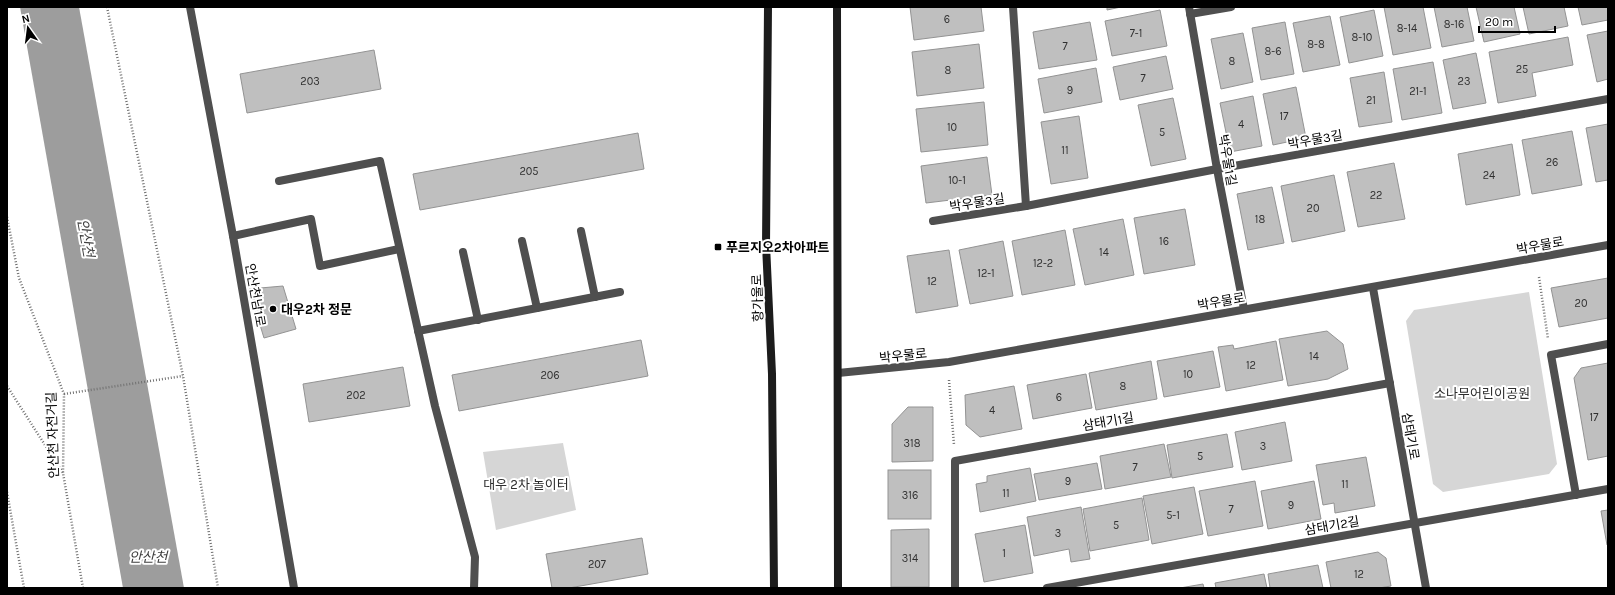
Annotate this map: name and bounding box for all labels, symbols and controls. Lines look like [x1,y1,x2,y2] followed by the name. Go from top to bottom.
[8,8,48,48] north arrow
[1479,8,1555,34] scale bar
[20,12,31,26] text: N
[944,13,950,26] house number: 6
[1485,15,1513,29] text: 20 m
[1444,18,1464,31] house number: 8-16
[1397,22,1417,35] house number: 8-14
[1130,27,1142,40] house number: 7-1
[1352,31,1372,44] house number: 8-10
[1307,38,1325,51] house number: 8-8
[1062,40,1068,53] house number: 7
[1265,45,1281,58] house number: 8-6
[1229,55,1236,68] house number: 8
[1516,63,1528,76] house number: 25
[945,64,952,77] house number: 8
[1140,72,1146,85] house number: 7
[300,75,320,88] house number: 203
[1458,75,1470,88] house number: 23
[1067,84,1073,97] house number: 9
[1409,85,1427,98] house number: 21-1
[1366,94,1376,107] house number: 21
[1280,110,1288,123] house number: 17
[1238,118,1244,131] house number: 4
[947,121,957,134] house number: 10
[1159,126,1165,139] house number: 5
[1286,127,1344,152] street label: 박우물3길
[1216,133,1239,187] street label: 박우물1길
[1061,144,1069,157] house number: 11
[1546,156,1558,169] house number: 26
[519,165,539,178] house number: 205
[1483,169,1495,182] house number: 24
[948,174,966,187] house number: 10-1
[1370,189,1382,202] house number: 22
[948,191,1006,214] street label: 박우물3길
[1307,202,1319,215] house number: 20
[1255,213,1265,226] house number: 18
[74,218,97,260] water label: 안산천
[1515,234,1565,257] street label: 박우물로
[1159,235,1169,248] house number: 16
[726,240,830,255] place label: 푸르지오2차아파트
[713,242,723,252] marker: 푸르지오2차아파트
[1099,246,1109,259] house number: 14
[1033,257,1053,270] house number: 12-2
[243,262,268,328] street label: 안산천남1로
[977,267,995,280] house number: 12-1
[749,274,766,322] street label: 항가울로
[927,275,937,288] house number: 12
[1196,290,1246,313] street label: 박우물로
[1575,297,1587,310] house number: 20
[281,302,352,317] place label: 대우2차 정문
[268,304,278,314] marker: 대우2차 정문
[878,346,928,365] street label: 박우물로
[1309,350,1319,363] house number: 14
[1246,359,1256,372] house number: 12
[1183,368,1193,381] house number: 10
[540,369,560,382] house number: 206
[1120,380,1127,393] house number: 8
[1434,386,1530,401] park label: 소나무어린이공원
[346,389,366,402] house number: 202
[43,391,62,479] street label: 안산천 자전거길
[1056,391,1062,404] house number: 6
[989,404,995,417] house number: 4
[1081,410,1135,433] street label: 삼태기1길
[1399,411,1422,461] street label: 삼태기로
[1590,411,1598,424] house number: 17
[904,437,921,450] house number: 318
[1260,440,1266,453] house number: 3
[1197,450,1203,463] house number: 5
[1132,461,1138,474] house number: 7
[1065,475,1071,488] house number: 9
[483,477,569,492] park label: 대우 2차 놀이터
[1341,478,1349,491] house number: 11
[1002,487,1010,500] house number: 11
[902,489,918,502] house number: 316
[1288,499,1294,512] house number: 9
[1228,503,1234,516] house number: 7
[1166,509,1180,522] house number: 5-1
[1304,513,1361,538] street label: 삼태기2길
[1113,519,1119,532] house number: 5
[1055,527,1061,540] house number: 3
[1002,547,1006,560] house number: 1
[129,549,168,566] water label: 안산천
[902,552,918,565] house number: 314
[588,558,606,571] house number: 207
[1354,568,1364,581] house number: 12

